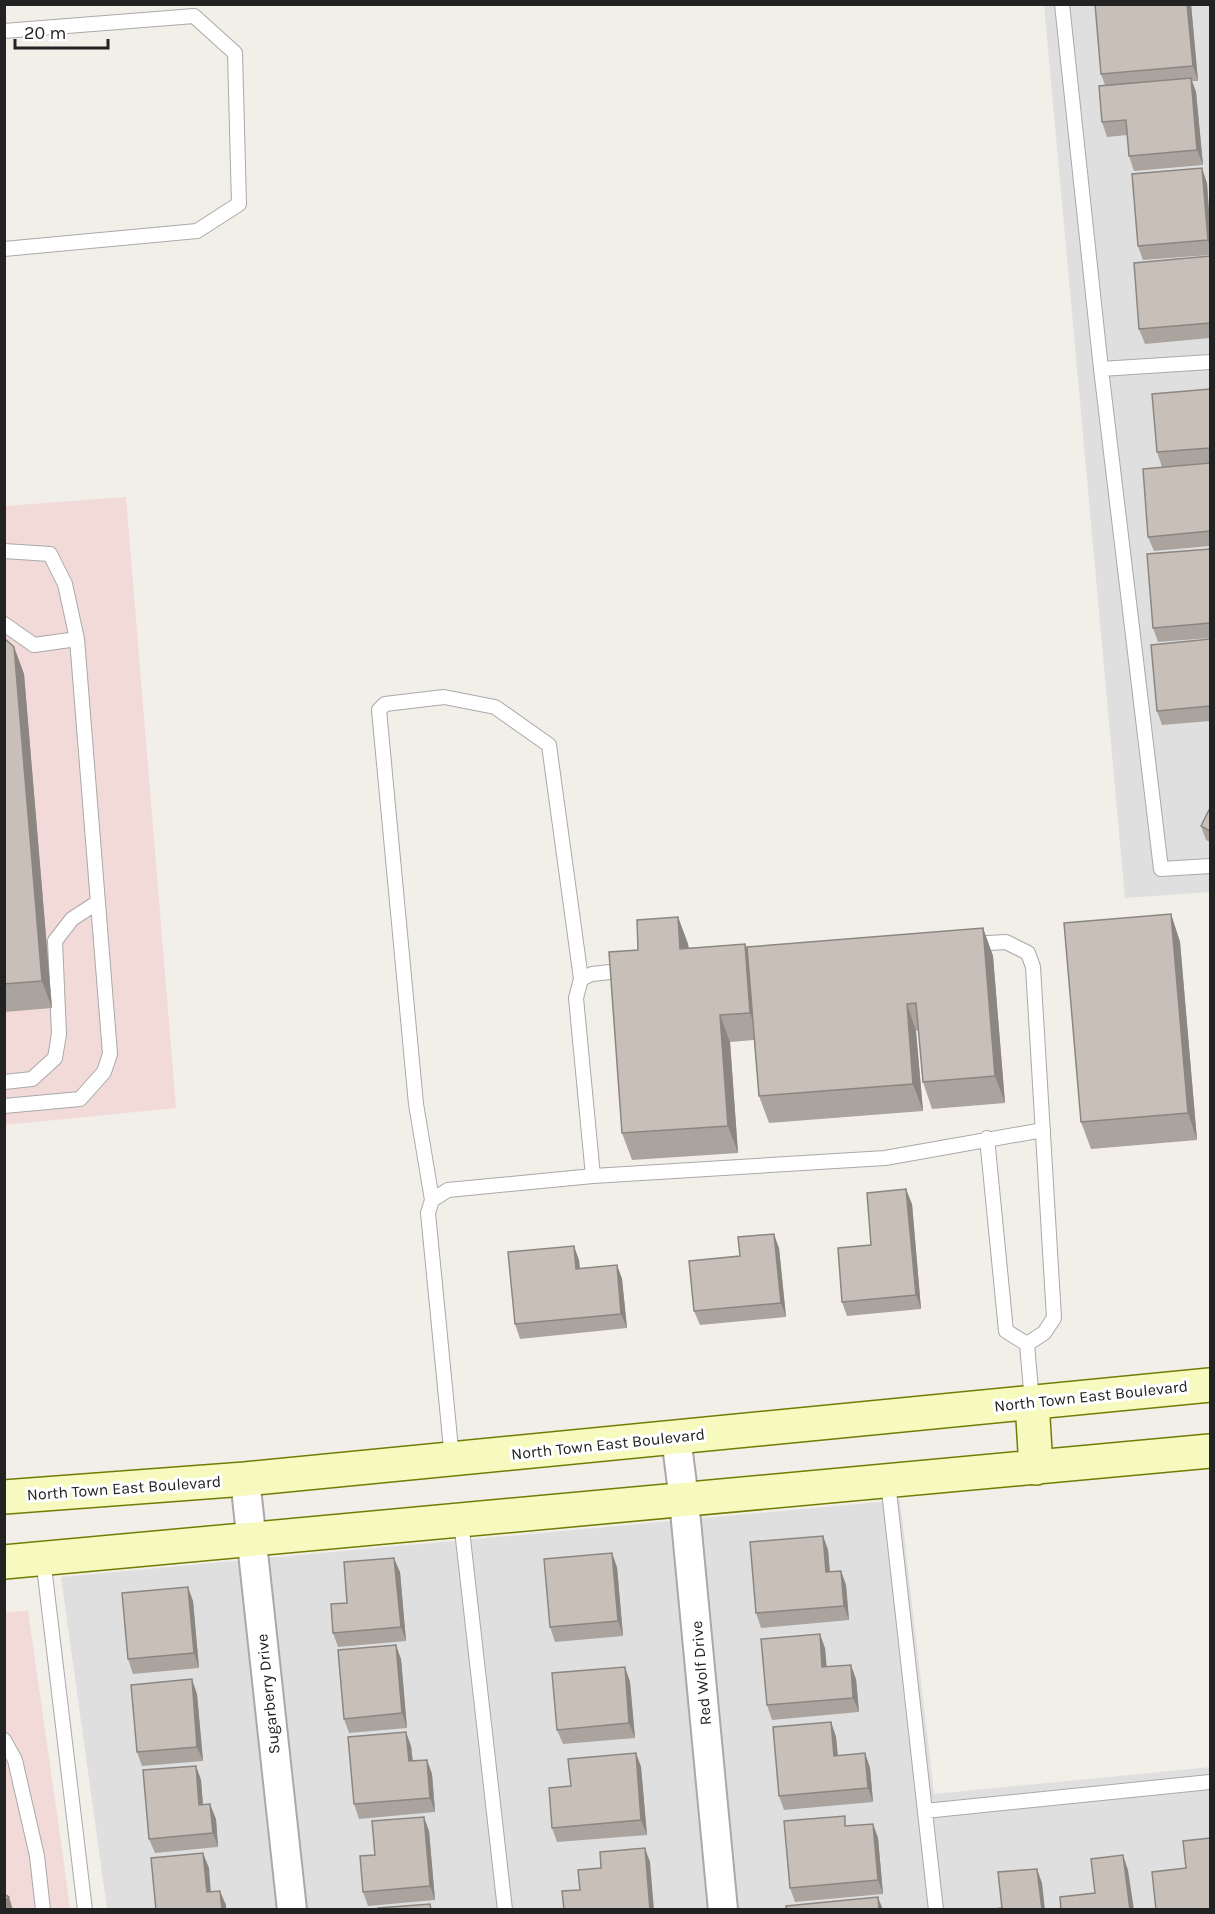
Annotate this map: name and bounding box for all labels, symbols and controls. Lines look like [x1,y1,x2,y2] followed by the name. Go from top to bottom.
[15,12,108,50] scale bar
[24,22,66,44] text: 20 m
[993,1376,1189,1416] street label: North Town East Boulevard
[510,1424,706,1464] street label: North Town East Boulevard
[26,1472,222,1504] street label: North Town East Boulevard
[687,1620,715,1726] street label: Red Wolf Drive
[252,1633,284,1755] street label: Sugarberry Drive

